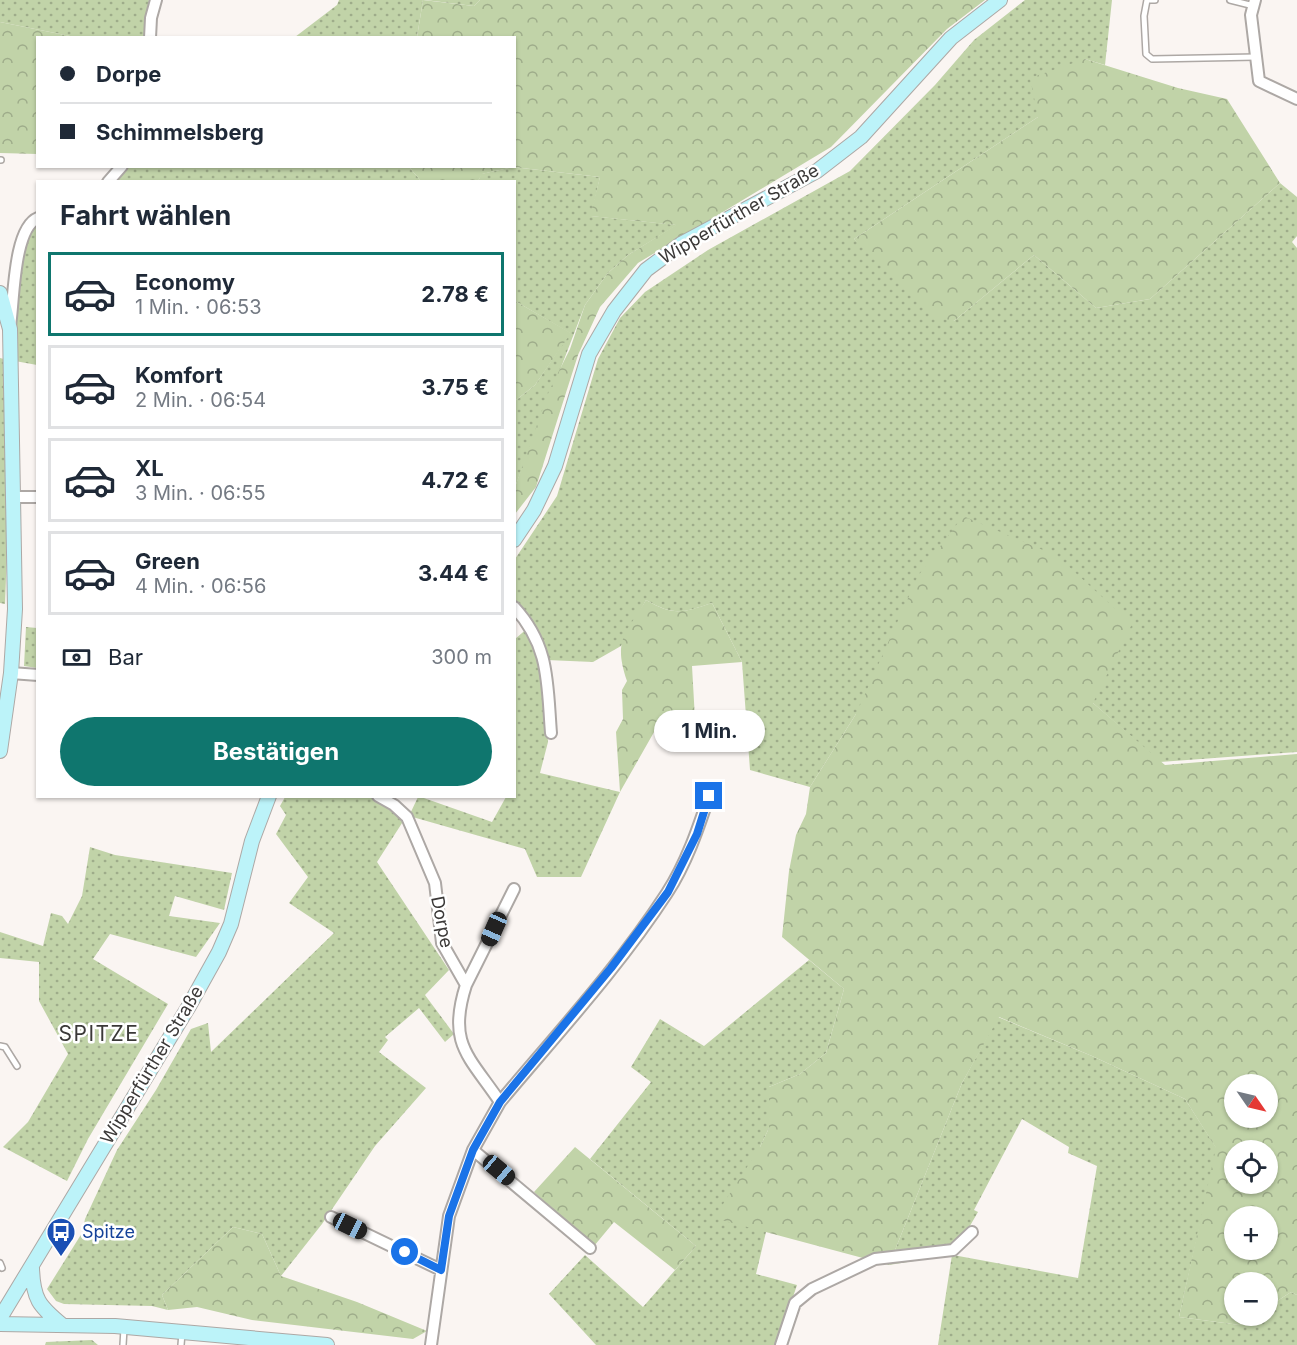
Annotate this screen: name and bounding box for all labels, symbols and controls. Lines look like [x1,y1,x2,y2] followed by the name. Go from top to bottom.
[96,61,161,87] text: Dorpe
[96,119,264,145] text: Schimmelsberg
[655,159,822,268] street label: Wipperfürther Straße
[60,199,231,232] text: Fahrt wählen
[63,267,117,321] icon: car
[135,269,235,295] text: Economy
[421,281,489,307] text: 2.78 €
[135,295,262,319] text: 1 Min. · 06:53
[63,360,117,414] icon: car
[135,362,223,388] text: Komfort
[422,374,489,400] text: 3.75 €
[135,388,266,412] text: 2 Min. · 06:54
[63,453,117,507] icon: car
[135,455,164,481] text: XL
[421,467,489,493] text: 4.72 €
[135,481,266,505] text: 3 Min. · 06:55
[63,546,117,600] icon: car
[135,548,200,574] text: Green
[418,560,489,586] text: 3.44 €
[135,574,266,598] text: 4 Min. · 06:56
[60,641,93,674] icon: cash
[108,644,143,670] text: Bar
[431,645,492,669] text: 300 m
[654,709,764,751] callout: 1 Min.
[60,717,492,786] button: Bestätigen
[681,719,738,743] text: 1 Min.
[695,782,722,809] route end
[427,894,458,950] street label: Dorpe
[478,909,510,949] car
[96,982,207,1148] street label: Wipperfürther Straße
[59,1021,139,1046] district label: SPITZE
[1224,1074,1278,1128] north arrow
[1224,1074,1278,1326] map controls
[1224,1140,1278,1194] button: locate
[479,1152,519,1188] car
[1224,1206,1278,1260] button: +
[330,1210,370,1242] car
[45,1216,77,1258] bus stop icon: Spitze
[82,1221,135,1242] place label: Spitze
[391,1238,418,1265] route start
[1224,1272,1278,1326] button: −

